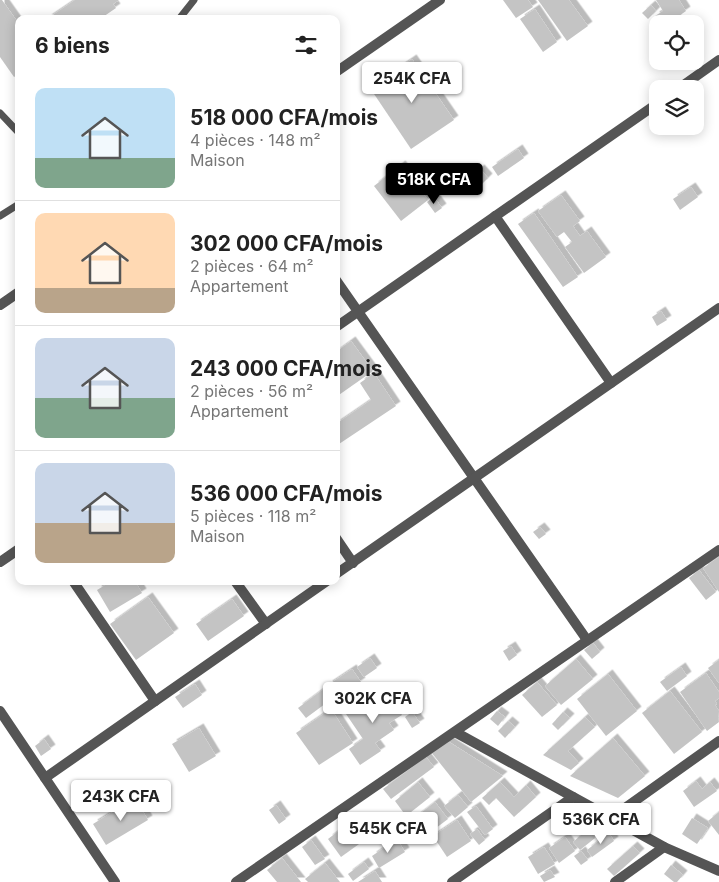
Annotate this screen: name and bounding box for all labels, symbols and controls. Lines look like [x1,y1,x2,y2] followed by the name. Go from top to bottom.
[649,15,704,135] map controls
[649,15,704,70] button: locate
[292,31,320,59] icon: filters
[35,33,110,58] text: 6 biens
[360,62,464,104] pin: 254K CFA
[373,68,451,88] text: 254K CFA
[649,80,704,135] button: layers
[190,105,378,130] text: 518 000 CFA/mois
[75,108,135,168] icon: home
[190,130,321,150] text: 4 pièces · 148 m²
[190,150,245,170] text: Maison
[382,162,486,205] pin: 518K CFA
[397,169,471,189] text: 518K CFA
[190,231,383,256] text: 302 000 CFA/mois
[75,233,135,293] icon: home
[190,256,314,276] text: 2 pièces · 64 m²
[190,276,288,296] text: Appartement
[190,356,383,381] text: 243 000 CFA/mois
[75,358,135,418] icon: home
[190,381,313,401] text: 2 pièces · 56 m²
[190,401,288,421] text: Appartement
[190,481,383,506] text: 536 000 CFA/mois
[75,483,135,543] icon: home
[190,506,316,526] text: 5 pièces · 118 m²
[190,526,245,546] text: Maison
[321,682,425,724] pin: 302K CFA
[334,688,412,708] text: 302K CFA
[69,780,173,822] pin: 243K CFA
[82,786,160,806] text: 243K CFA
[549,802,653,845] pin: 536K CFA
[562,809,640,829] text: 536K CFA
[336,812,440,854] pin: 545K CFA
[349,818,427,838] text: 545K CFA

